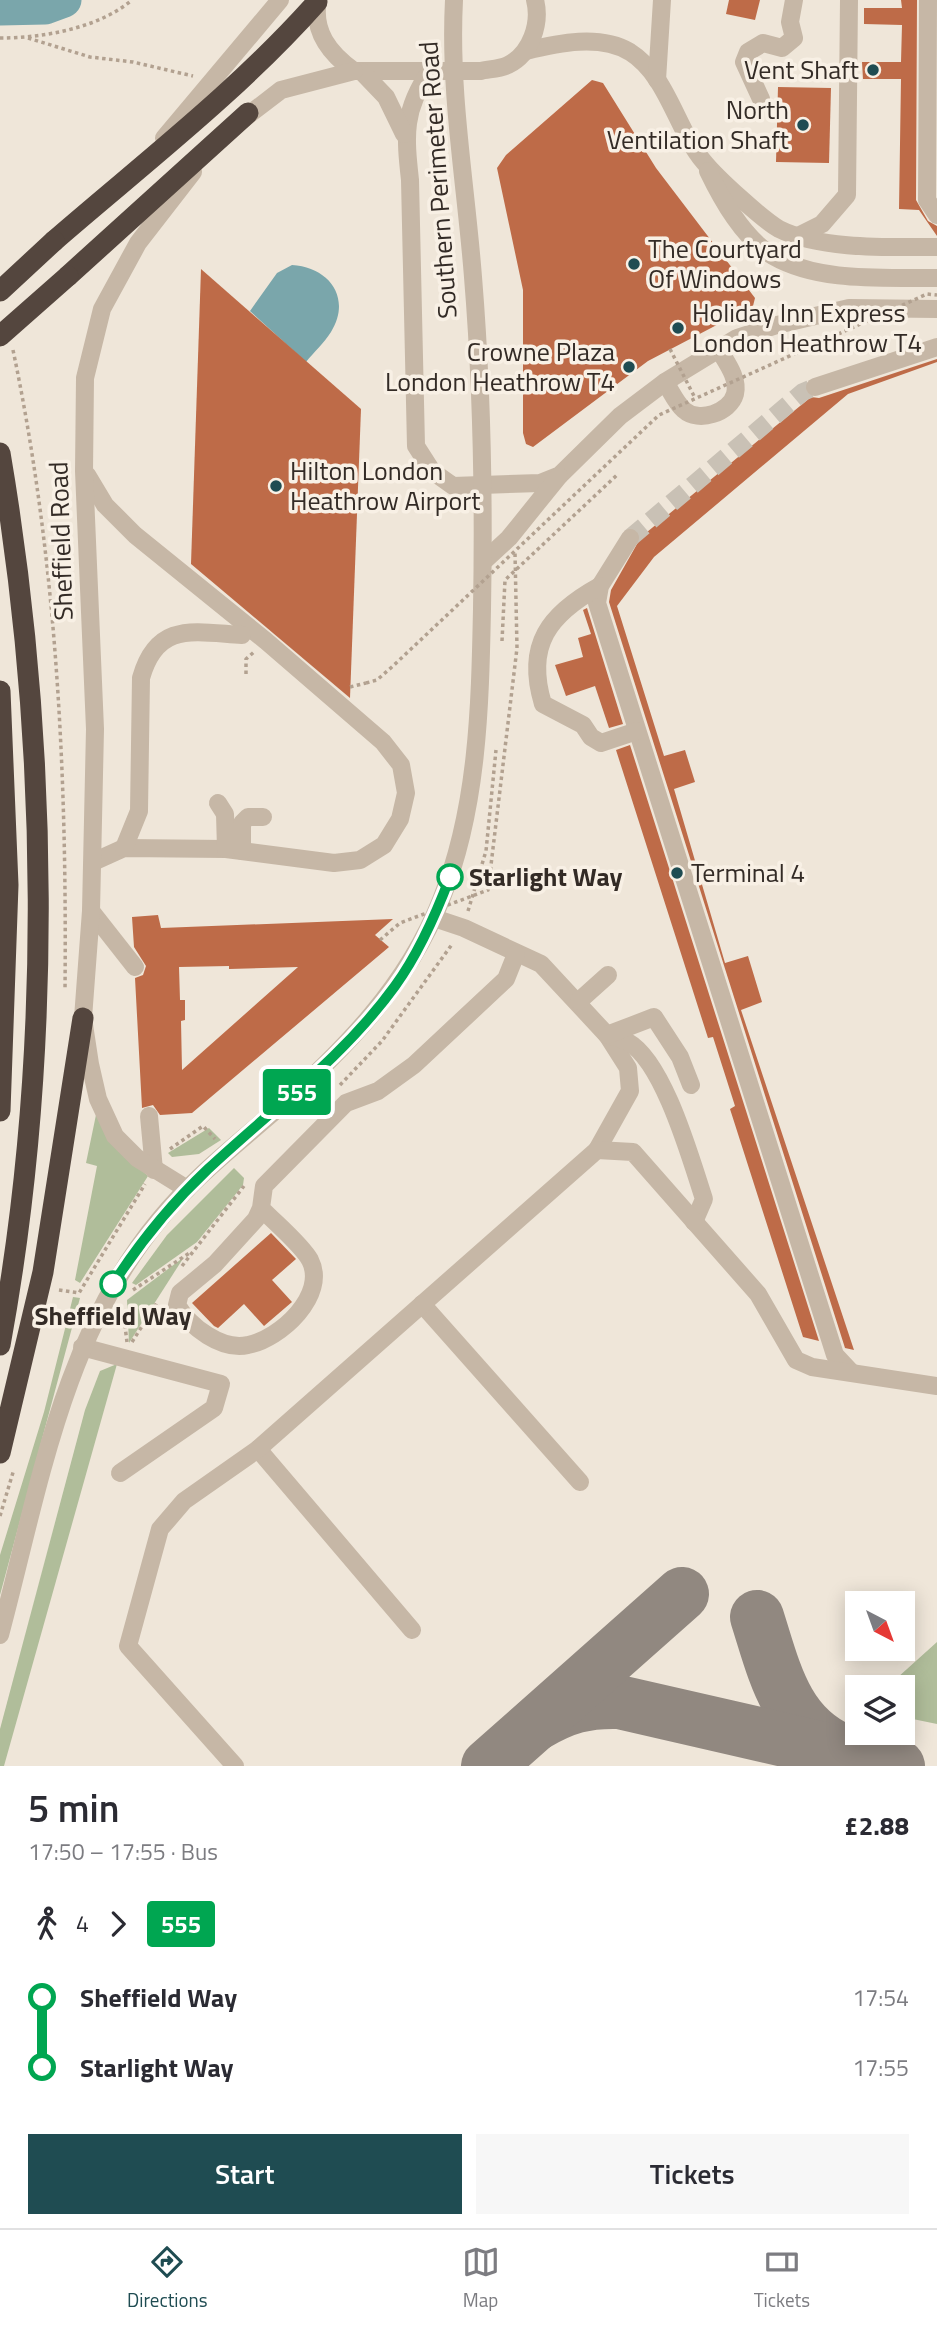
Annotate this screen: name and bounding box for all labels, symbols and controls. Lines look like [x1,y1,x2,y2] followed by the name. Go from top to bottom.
[408,40,467,320] street label: Southern Perimeter Road
[744,50,859,89] place label: Vent Shaft
[865,62,881,78] marker: Vent Shaft
[607,90,789,159] place label: North Ventilation Shaft
[795,117,811,133] marker: North Ventilation Shaft
[648,229,802,298] place label: The Courtyard Of Windows
[626,256,642,272] marker: The Courtyard Of Windows
[692,293,922,362] place label: Holiday Inn Express London Heathrow T4
[670,320,686,336] marker: Holiday Inn Express London Heathrow T4
[385,332,615,401] place label: Crowne Plaza London Heathrow T4
[621,359,637,375] marker: Crowne Plaza London Heathrow T4
[290,451,480,520] place label: Hilton London Heathrow Airport
[38,461,83,621] street label: Sheffield Road
[268,478,284,494] marker: Hilton London Heathrow Airport
[691,853,805,892] place label: Terminal 4
[469,857,623,896] place label: Starlight Way
[437,864,463,890] marker: Starlight Way
[669,865,685,881] marker: Terminal 4
[257,1069,337,1115] line badge: 555
[277,1074,317,1110] text: 555
[100,1271,126,1297] marker: Sheffield Way
[34,1296,192,1335] place label: Sheffield Way
[845,1591,915,1661] north arrow
[845,1591,915,1745] map controls
[845,1675,915,1745] button: layers
[28,1779,119,1837] text: 5 min
[844,1806,909,1845] text: £2.88
[28,1834,218,1869] text: 17:50 – 17:55 · Bus
[28,1905,66,1943] icon: walk
[99,1905,137,1943] icon: forward
[76,1906,89,1941] text: 4
[161,1906,201,1942] text: 555
[80,1978,237,2017] text: Sheffield Way
[852,1980,909,2015] text: 17:54
[80,2048,234,2087] text: Starlight Way
[852,2050,909,2085] text: 17:55
[28,2134,462,2214] button: Start
[476,2134,909,2214] button: Tickets
[127,2243,208,2314] tab: Directions
[462,2243,500,2314] tab: Map
[754,2243,810,2314] tab: Tickets

